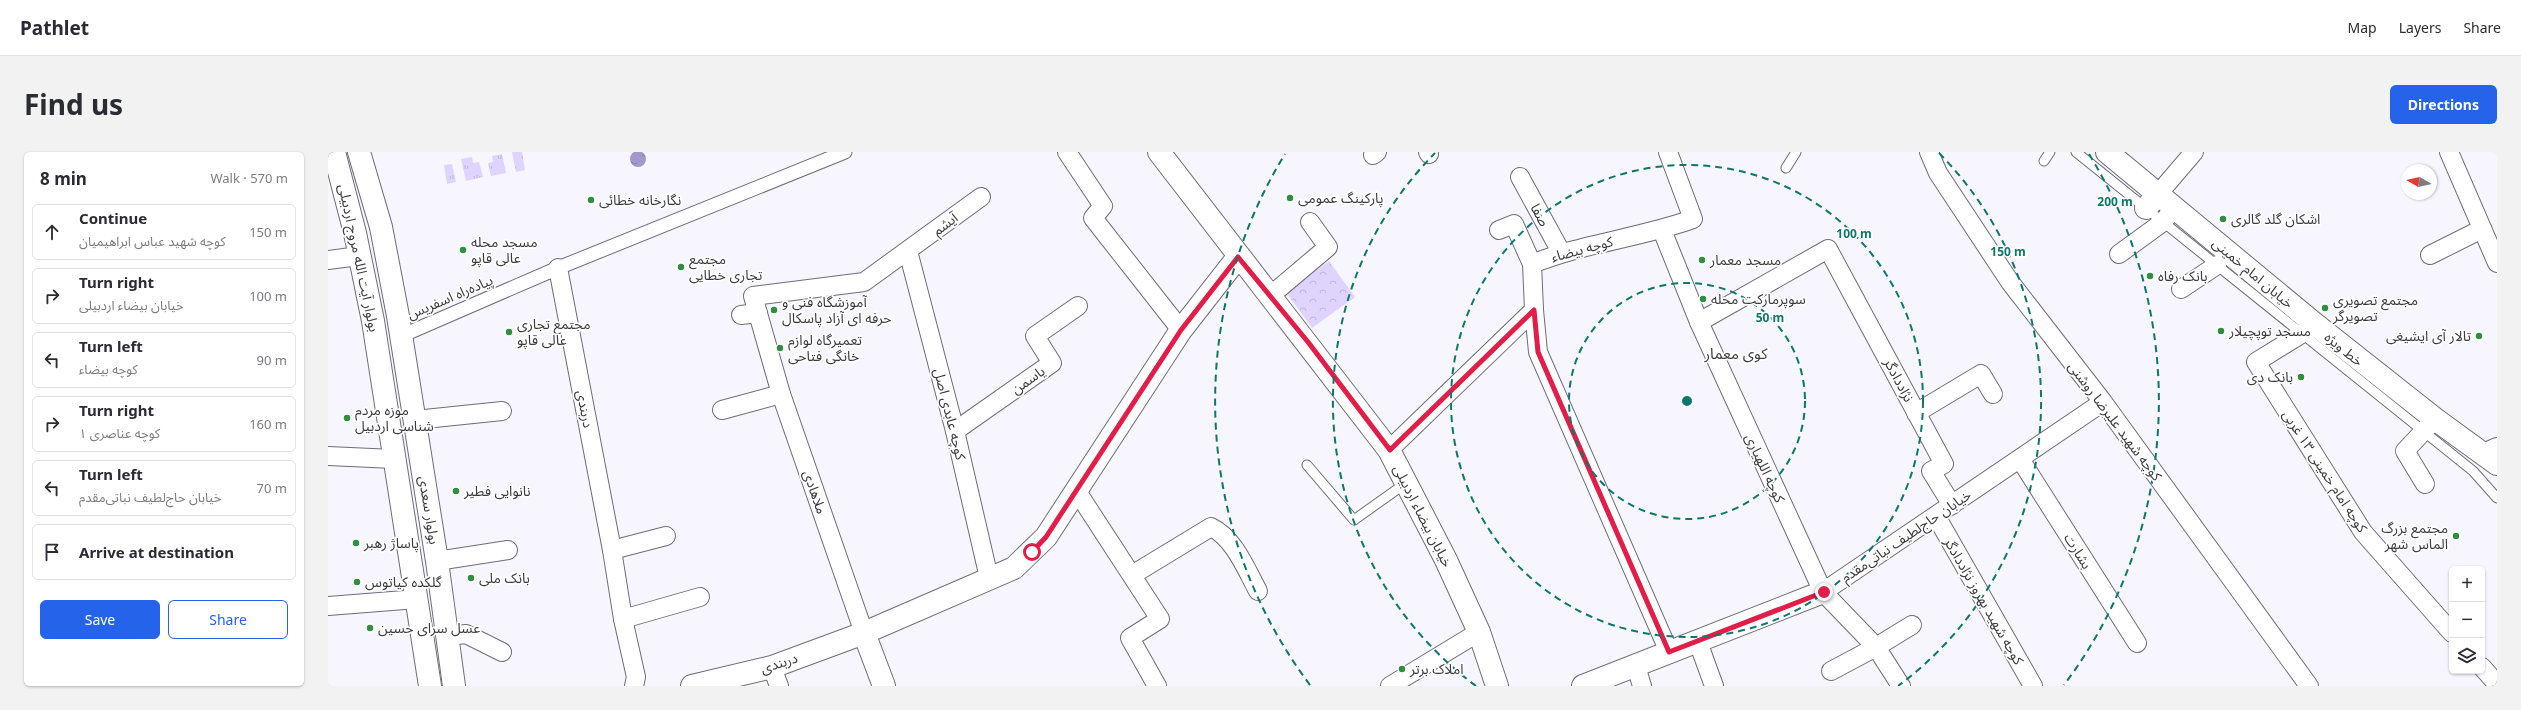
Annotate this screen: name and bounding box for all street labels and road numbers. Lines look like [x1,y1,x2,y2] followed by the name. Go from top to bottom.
[333,182,384,334] street label: بولوار آیت الله مروج اردبیلی
[1527,200,1555,230] street label: صفا
[928,207,963,241] street label: آیشم
[1549,231,1615,267] street label: کوچه بیضاء
[2207,233,2298,314] street label: خیابان امام خمینی
[404,270,496,324] street label: پیاده‌راه اسفریس
[2321,327,2368,370] street label: خط ویژه
[1880,354,1919,405] street label: نژاددادگر
[2063,357,2167,485] street label: کوچه شهید علیرضا روشنی
[1007,361,1049,398] street label: یاسمن
[929,366,971,462] street label: کوچه عابدی اصل
[573,388,599,430] street label: دربندی
[2277,406,2372,537] street label: کوچه امام خمینی ۱۳ غربی
[1740,430,1790,506] street label: کوچه اللهیاری
[1389,461,1457,570] street label: خیابان بیضاء اردبیلی
[799,467,832,516] street label: ملاهادی
[415,474,444,546] street label: بولوار سعدی
[1837,485,1976,588] street label: خیابان حاج‌لطیف نباتی‌مقدم
[2060,529,2097,572] street label: بشارت
[1939,533,2029,669] street label: کوچه شهید بهروز نژاددادگر
[758,648,800,677] street label: دربندی

